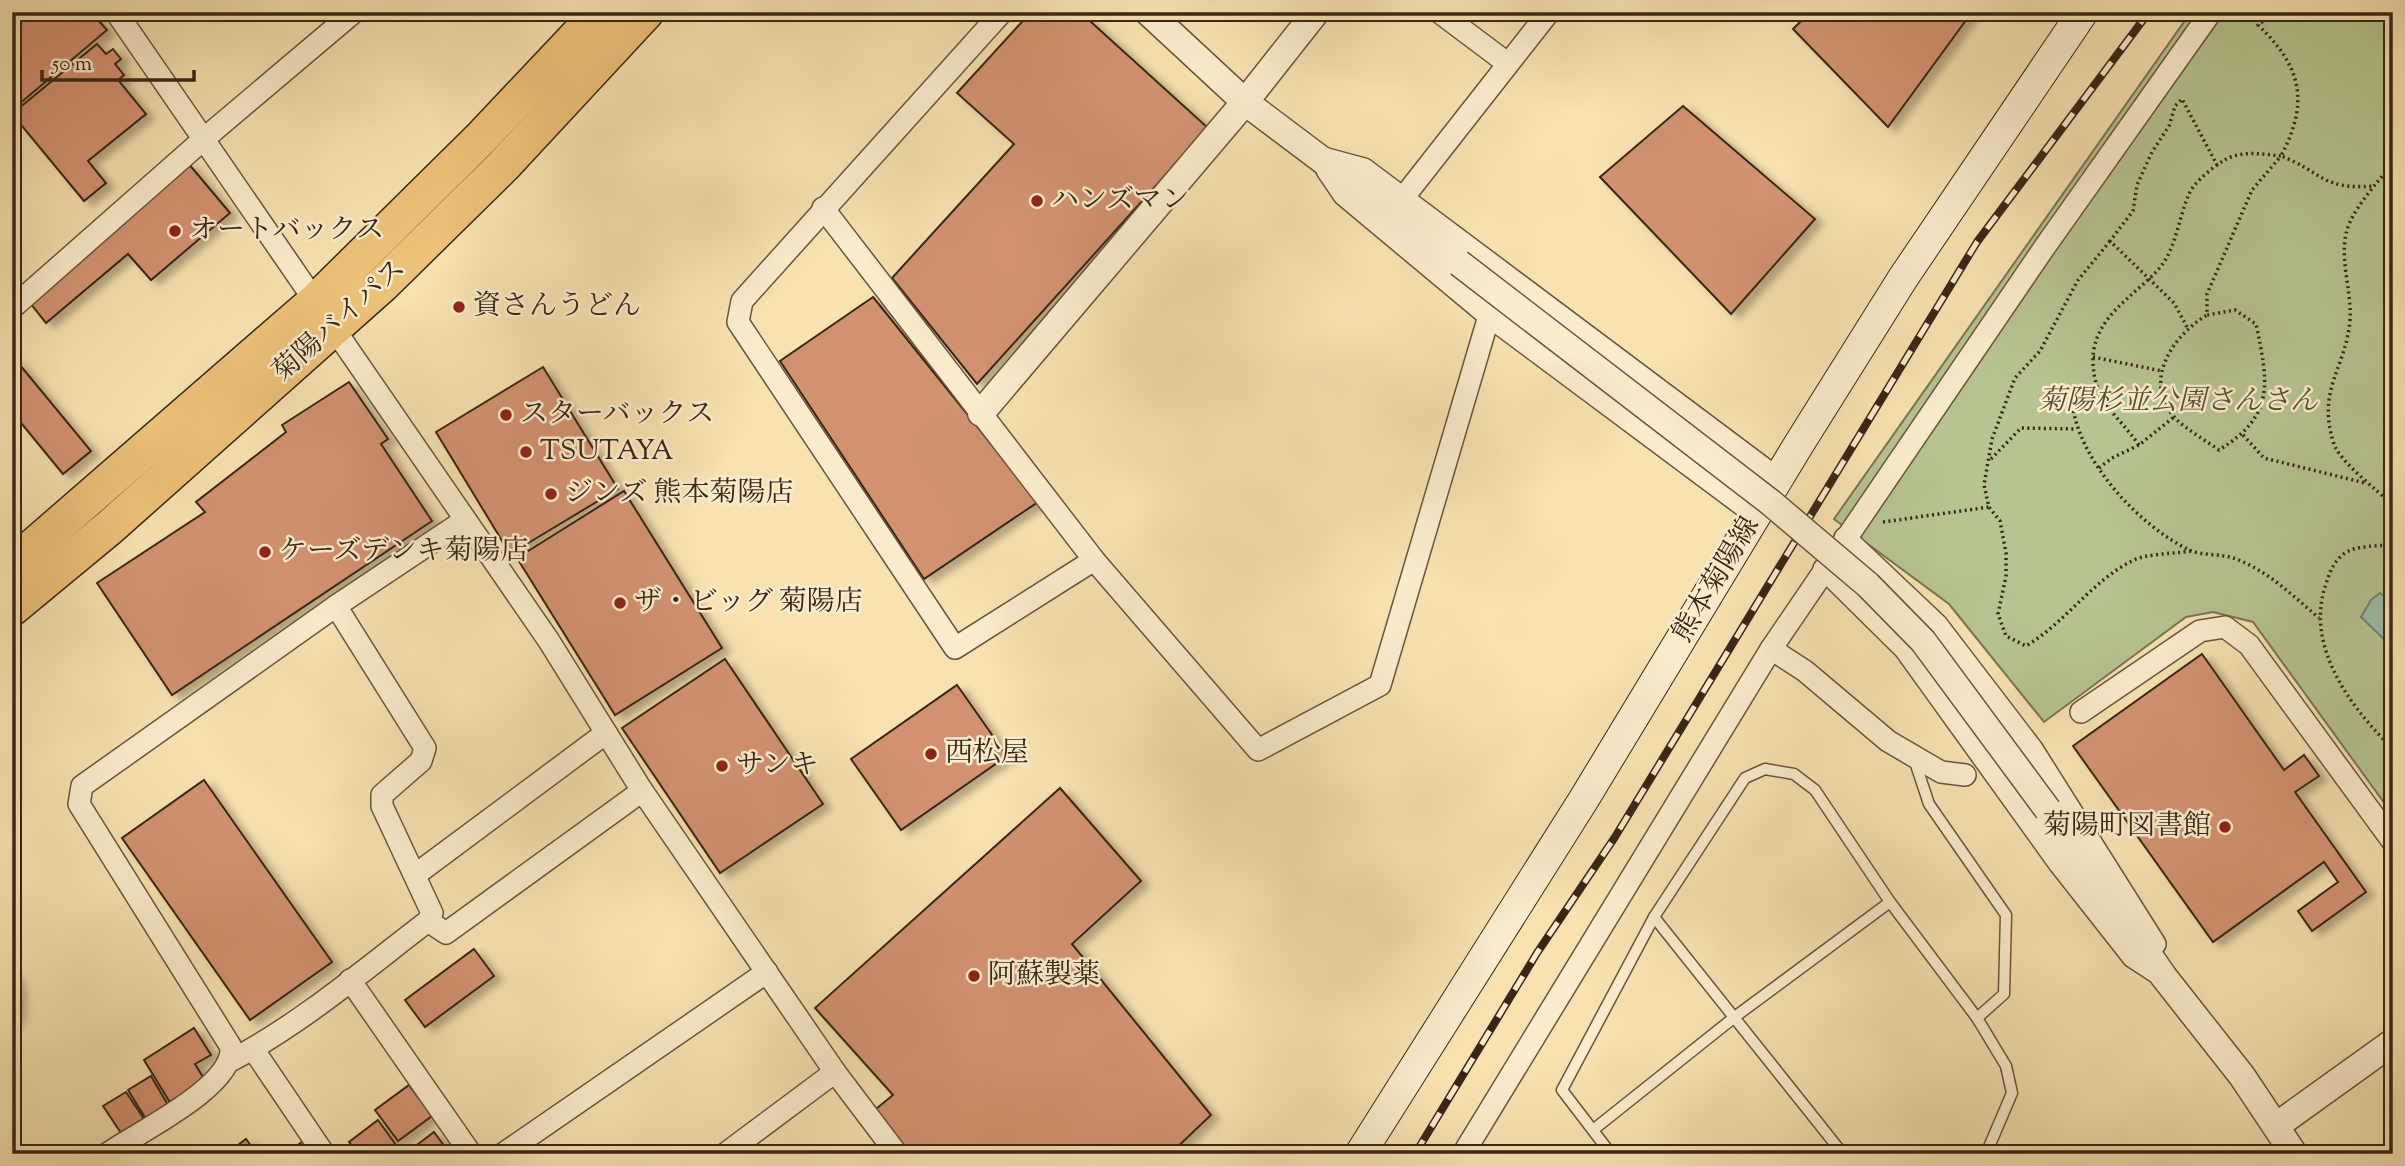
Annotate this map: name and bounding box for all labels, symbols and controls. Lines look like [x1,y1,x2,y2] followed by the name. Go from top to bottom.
[42,38,194,82] scale bar
[51,50,92,80] text: 50 m
[1051,181,1190,221] place label: ハンズマン
[1029,193,1045,209] marker: ハンズマン
[189,211,384,251] place label: オートバックス
[167,223,183,239] marker: オートバックス
[264,250,416,392] street label: 菊陽バイパス
[473,287,641,327] place label: 資さんうどん
[451,299,467,315] marker: 資さんうどん
[2038,382,2318,422] park label: 菊陽杉並公園さんさん
[520,395,714,435] place label: スターバックス
[498,407,514,423] marker: スターバックス
[540,432,674,472] place label: TSUTAYA
[518,444,534,460] marker: TSUTAYA
[565,474,793,514] place label: ジンズ 熊本菊陽店
[543,486,559,502] marker: ジンズ 熊本菊陽店
[1664,510,1770,650] street label: 熊本菊陽線
[279,532,528,572] place label: ケーズデンキ菊陽店
[257,544,273,560] marker: ケーズデンキ菊陽店
[634,583,863,623] place label: ザ・ビッグ 菊陽店
[612,595,628,611] marker: ザ・ビッグ 菊陽店
[945,734,1029,774] place label: 西松屋
[736,746,819,786] place label: サンキ
[923,746,939,762] marker: 西松屋
[714,758,730,774] marker: サンキ
[2043,807,2211,847] place label: 菊陽町図書館
[2217,819,2233,835] marker: 菊陽町図書館
[988,956,1100,996] place label: 阿蘇製薬
[966,968,982,984] marker: 阿蘇製薬

